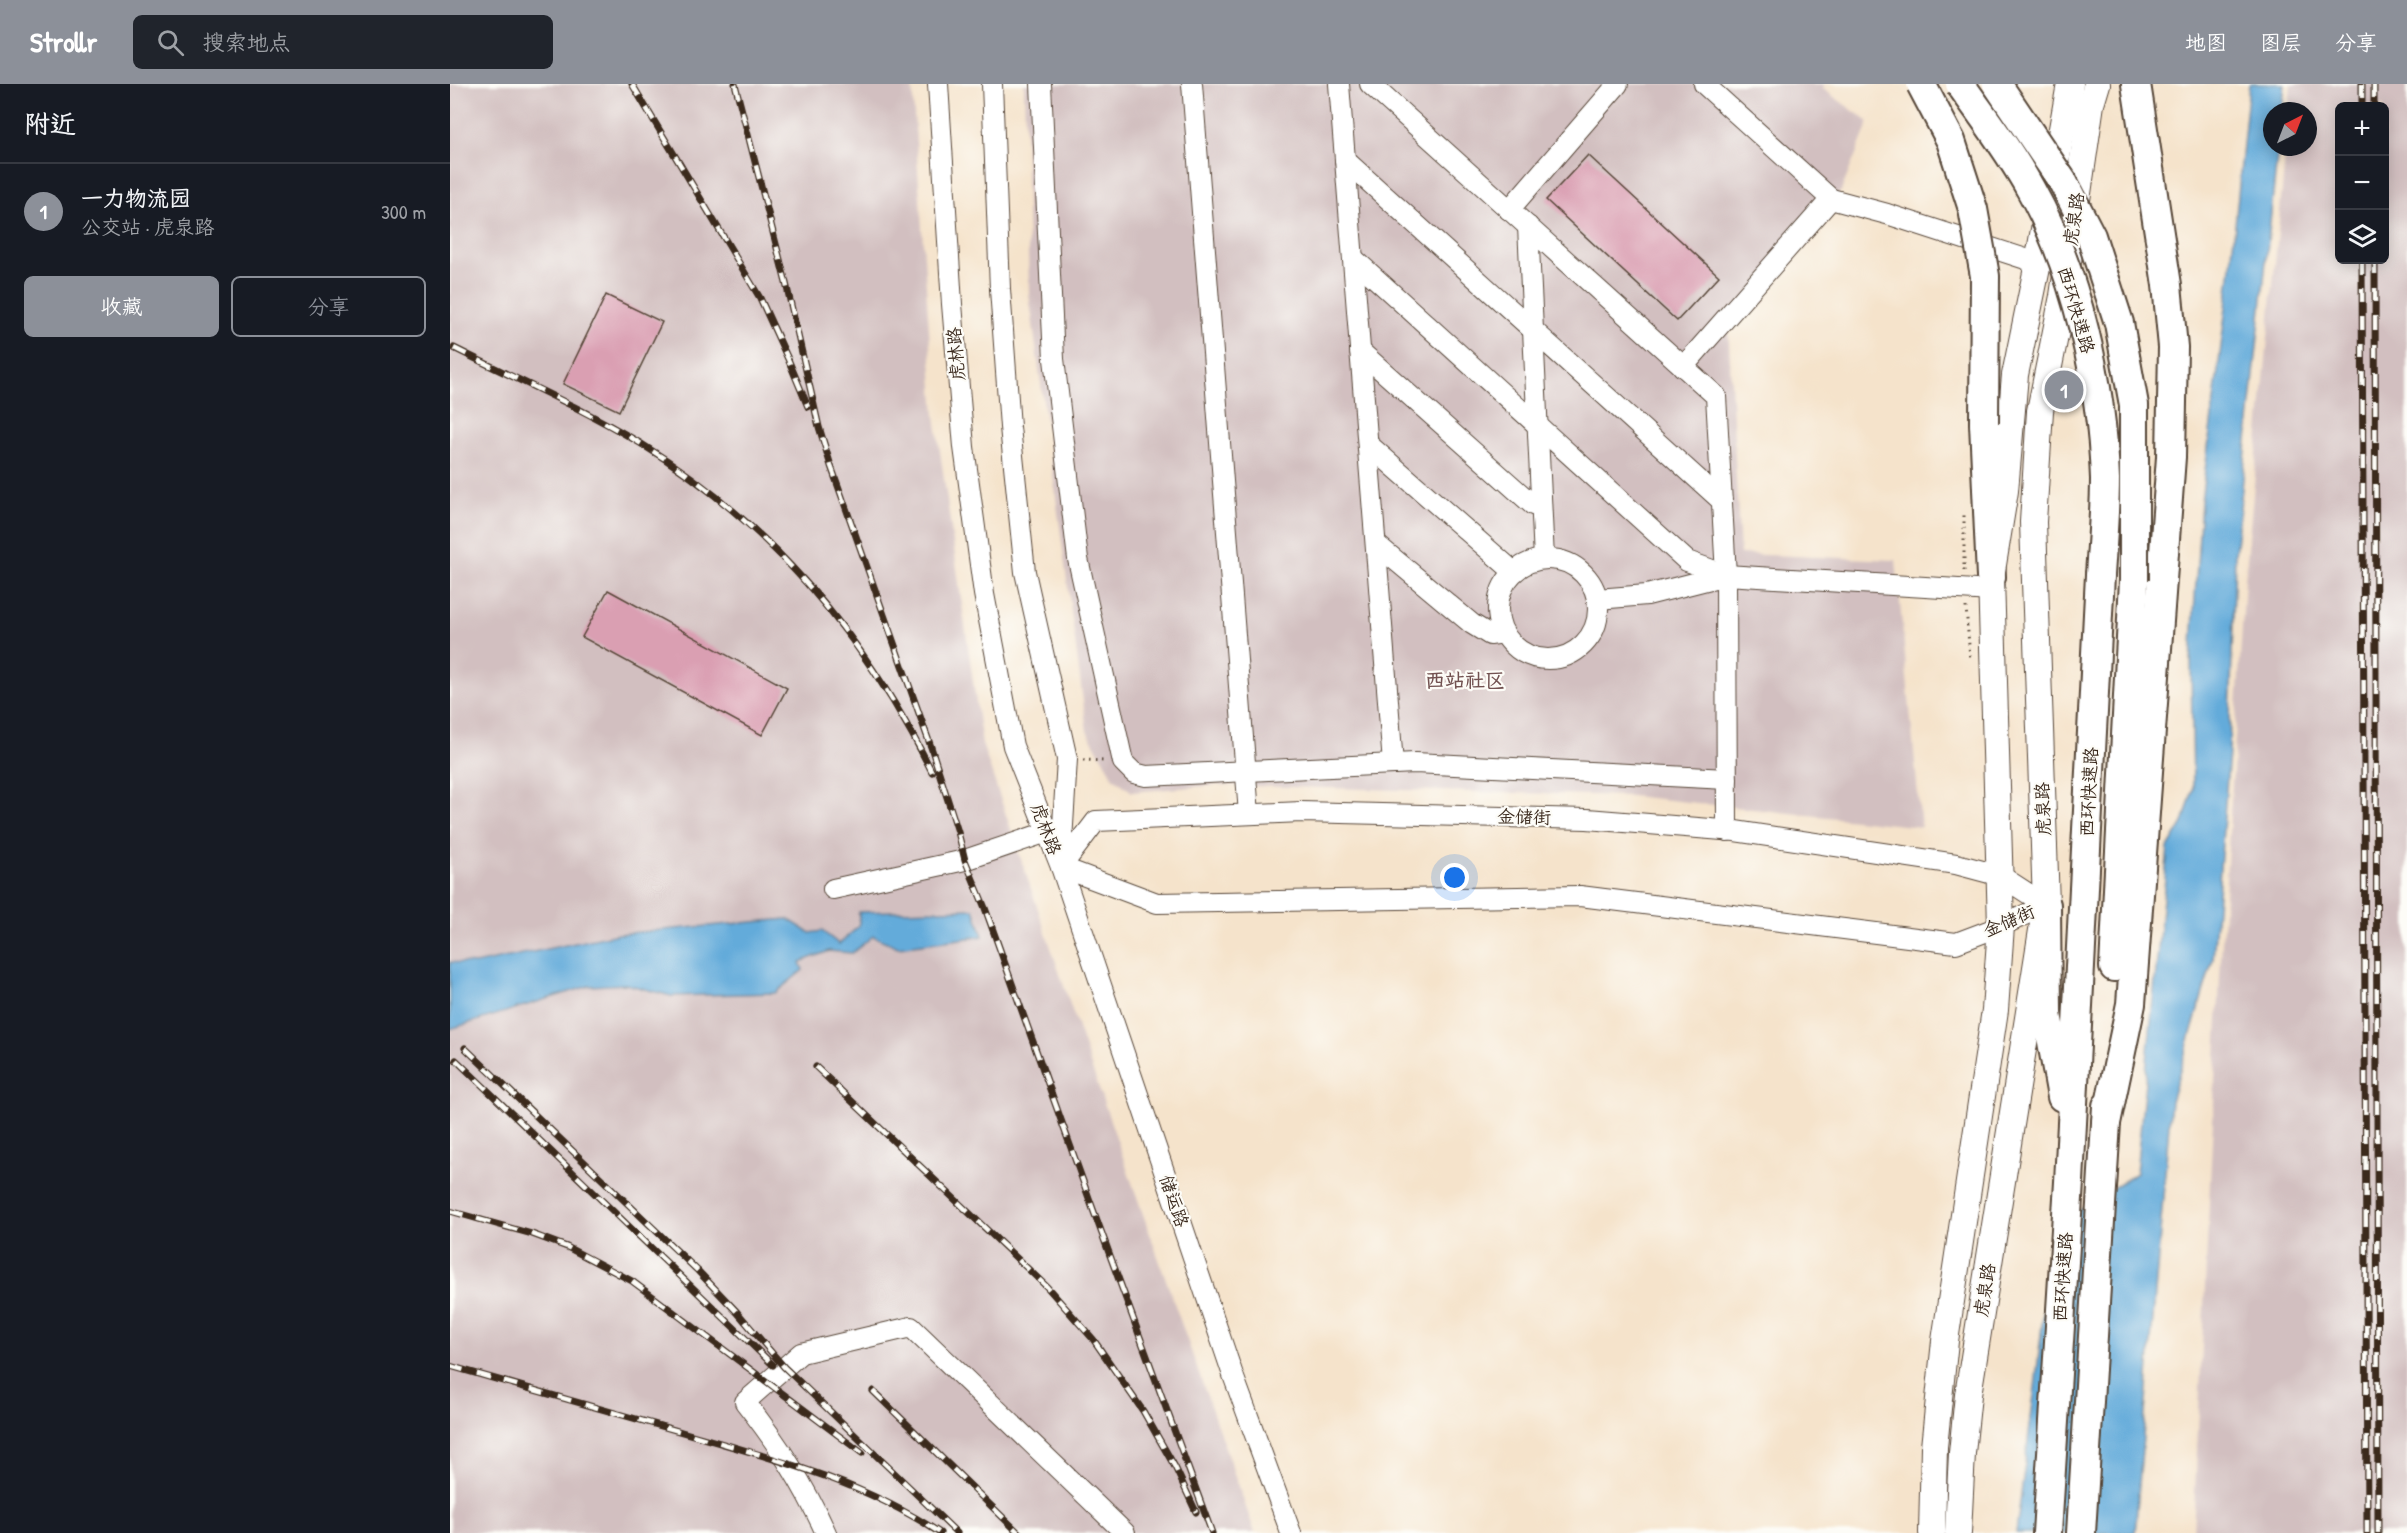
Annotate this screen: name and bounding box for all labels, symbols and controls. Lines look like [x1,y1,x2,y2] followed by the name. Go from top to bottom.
[133,15,553,69] search box
[30,23,97,61] text: Strollr
[154,26,187,59] icon: search
[202,27,290,57] text: 搜索地点
[2185,28,2227,57] text: 地图
[2260,28,2302,57] text: 图层
[2335,28,2377,57] text: 分享
[2263,102,2317,156] north arrow
[2335,102,2389,264] map controls
[2335,102,2389,156] button: +
[24,106,76,141] text: 附近
[2335,156,2389,210] button: −
[81,183,191,213] text: 一力物流园
[2057,190,2090,247] street label: 虎泉路
[40,198,47,225] text: 1
[381,198,426,225] text: 300 m
[2335,210,2389,264] button: layers
[81,213,214,240] text: 公交站 · 虎泉路
[2052,263,2101,357] street label: 西环快速路
[24,276,219,337] button: 收藏
[231,276,426,337] button: 分享
[941,326,970,382] street label: 虎林路
[2044,368,2084,412] pin: 1
[1425,666,1505,693] district label: 西站社区
[2074,746,2103,838] street label: 西环快速路
[2029,782,2056,836] street label: 虎泉路
[1025,799,1068,859] street label: 虎林路
[1497,804,1551,829] street label: 金储街
[1440,863,1469,892] your location
[1979,898,2039,943] street label: 金储街
[1154,1171,1195,1230] street label: 储运路
[2047,1231,2078,1323] street label: 西环快速路
[1968,1261,2001,1319] street label: 虎泉路

